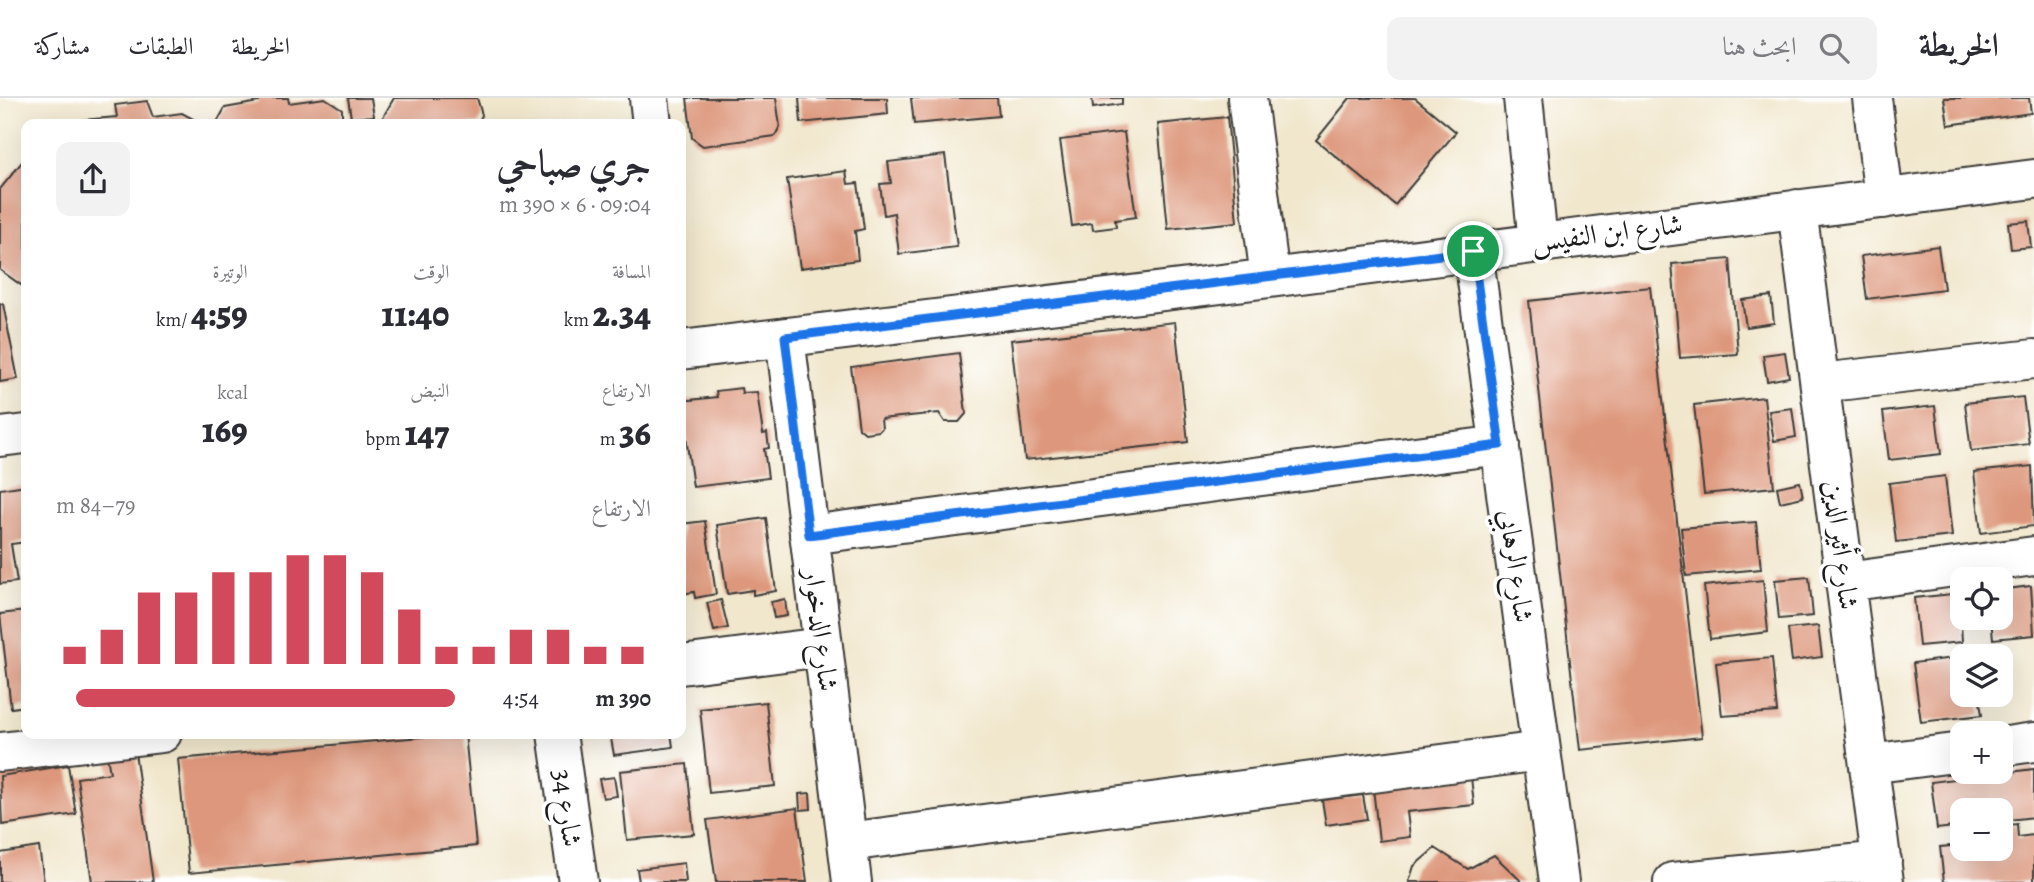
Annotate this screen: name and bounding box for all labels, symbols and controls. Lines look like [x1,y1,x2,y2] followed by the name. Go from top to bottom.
[1387,17,1877,80] search box
[1919,22,1999,67] text: الخريطة
[1722,29,1797,64] text: ابحث هنا
[1815,29,1853,67] icon: search
[35,30,90,62] text: مشاركة
[128,30,194,62] text: الطبقات
[232,30,290,62] text: الخريطة
[497,137,651,189] text: جري صباحي
[56,142,130,216] button: share
[499,189,651,220] text: 09:04 · 6 × 390 m
[1529,205,1685,265] street label: شارع ابن النفيس
[1443,221,1503,281] pin
[1454,232,1492,270] icon: arrive
[213,259,248,285] text: الوتيرة
[413,259,449,285] text: الوقت
[612,259,651,285] text: المسافة
[191,290,248,338] text: 4:59
[382,290,449,338] text: 11:40
[593,290,651,338] text: 2.34
[156,307,191,333] text: /km
[564,307,593,333] text: km
[410,378,449,404] text: النبض
[602,378,651,404] text: الارتفاع
[217,380,248,406] text: kcal
[202,406,248,454] text: 169
[405,409,449,457] text: 147
[619,409,651,457] text: 36
[365,426,405,452] text: bpm
[600,426,619,452] text: m
[1810,478,1869,613] street label: شارع أثير الدين
[56,490,135,521] text: 79–84 m
[591,493,651,524] text: الارتفاع
[1485,507,1543,626] street label: شارع الرهابي
[790,564,847,694] street label: شارع الدخوار
[1950,567,2013,861] map controls
[1950,567,2013,630] button: locate
[1950,644,2013,707] button: layers
[503,683,539,714] text: 4:54
[596,683,651,714] text: 390 m
[1950,721,2013,784] button: +
[539,766,591,850] street label: شارع 34
[1950,798,2013,861] button: −

